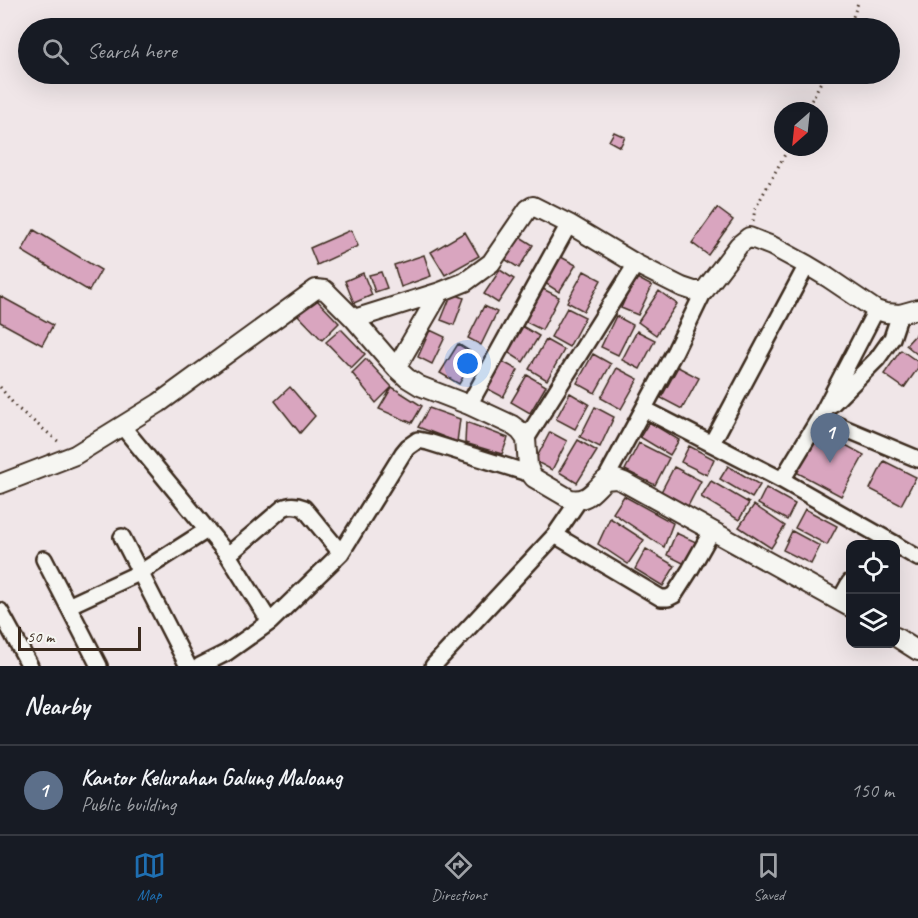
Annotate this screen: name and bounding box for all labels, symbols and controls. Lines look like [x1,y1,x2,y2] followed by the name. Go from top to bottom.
[18,18,900,84] search box
[39,35,72,68] icon: search
[87,37,177,65] text: Search here
[774,102,828,156] north arrow
[453,349,482,378] your location
[810,414,850,463] pin: 1
[846,540,900,648] map controls
[846,540,900,594] button: locate
[846,594,900,648] button: layers
[18,624,141,652] scale bar
[27,627,54,647] text: 50 m
[24,689,89,722] text: Nearby
[81,764,342,792] text: Kantor Kelurahan Galung Maloang
[39,778,48,803] text: 1
[851,778,894,803] text: 150 m
[81,792,176,817] text: Public building
[133,849,166,905] tab: Map
[431,849,487,905] tab: Directions
[752,849,785,905] tab: Saved

